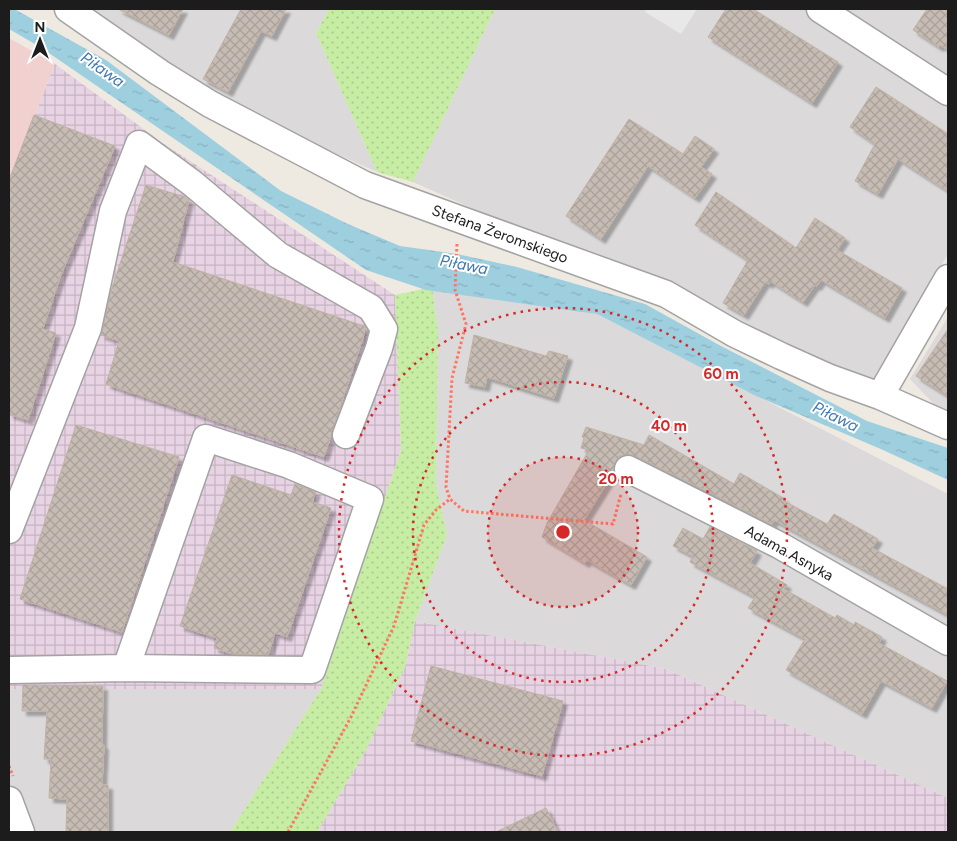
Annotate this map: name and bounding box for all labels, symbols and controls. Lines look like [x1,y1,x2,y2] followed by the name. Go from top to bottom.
[15,15,65,65] north arrow
[35,19,45,36] text: N
[77,48,128,91] water label: Piława
[429,201,571,267] street label: Stefana Żeromskiego
[438,251,490,278] water label: Piława
[703,365,739,383] text: 60 m
[810,397,862,436] water label: Piława
[651,417,687,435] text: 40 m
[598,470,634,488] text: 20 m
[741,521,837,585] street label: Adama Asnyka
[554,523,572,541] centre of rings

